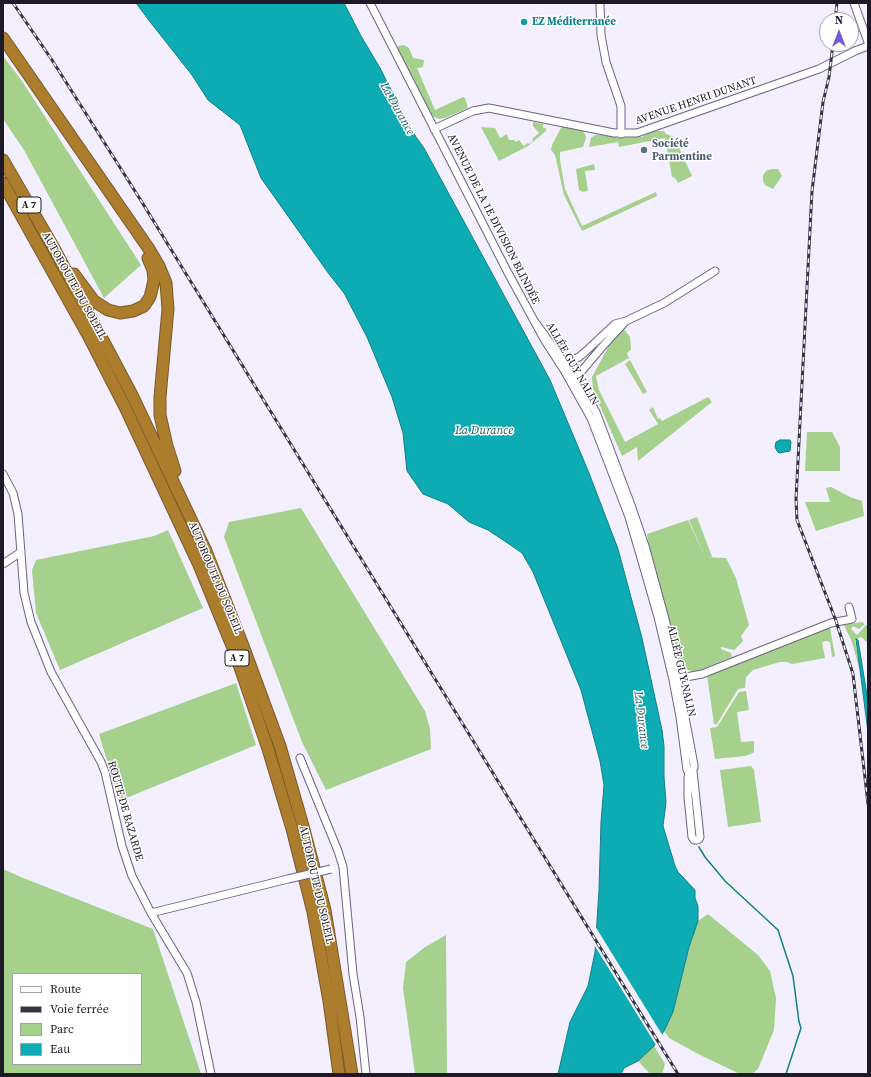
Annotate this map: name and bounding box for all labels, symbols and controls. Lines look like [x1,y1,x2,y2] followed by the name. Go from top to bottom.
[819,12,859,52] north arrow
[835,13,843,28] text: N
[532,15,616,29] place label: EZ Méditerranée
[519,17,529,27] marker: EZ Méditerranée
[634,74,758,128] street label: AVENUE HENRI DUNANT
[377,80,417,138] water label: La Durance
[444,132,542,306] street label: AVENUE DE LA 1E DIVISION BLINDÉE
[652,137,712,163] place label: Société Parmentine
[639,145,649,155] marker: Société Parmentine
[17,197,41,213] road number: A 7
[39,230,109,342] street label: AUTOROUTE DU SOLEIL
[543,320,601,408] street label: ALLÉE GUY NALIN
[455,424,513,438] water label: La Durance
[185,519,245,637] street label: AUTOROUTE DU SOLEIL
[664,624,698,718] street label: ALLÉE GUY NALIN
[225,650,249,666] road number: A 7
[630,690,652,750] water label: La Durance
[104,760,146,862] street label: ROUTE DE BAZARDE
[296,824,336,946] street label: AUTOROUTE DU SOLEIL
[12,973,142,1065] legend
[50,981,81,997] text: Route
[50,1001,109,1017] text: Voie ferrée
[50,1021,74,1037] text: Parc
[50,1041,70,1057] text: Eau

